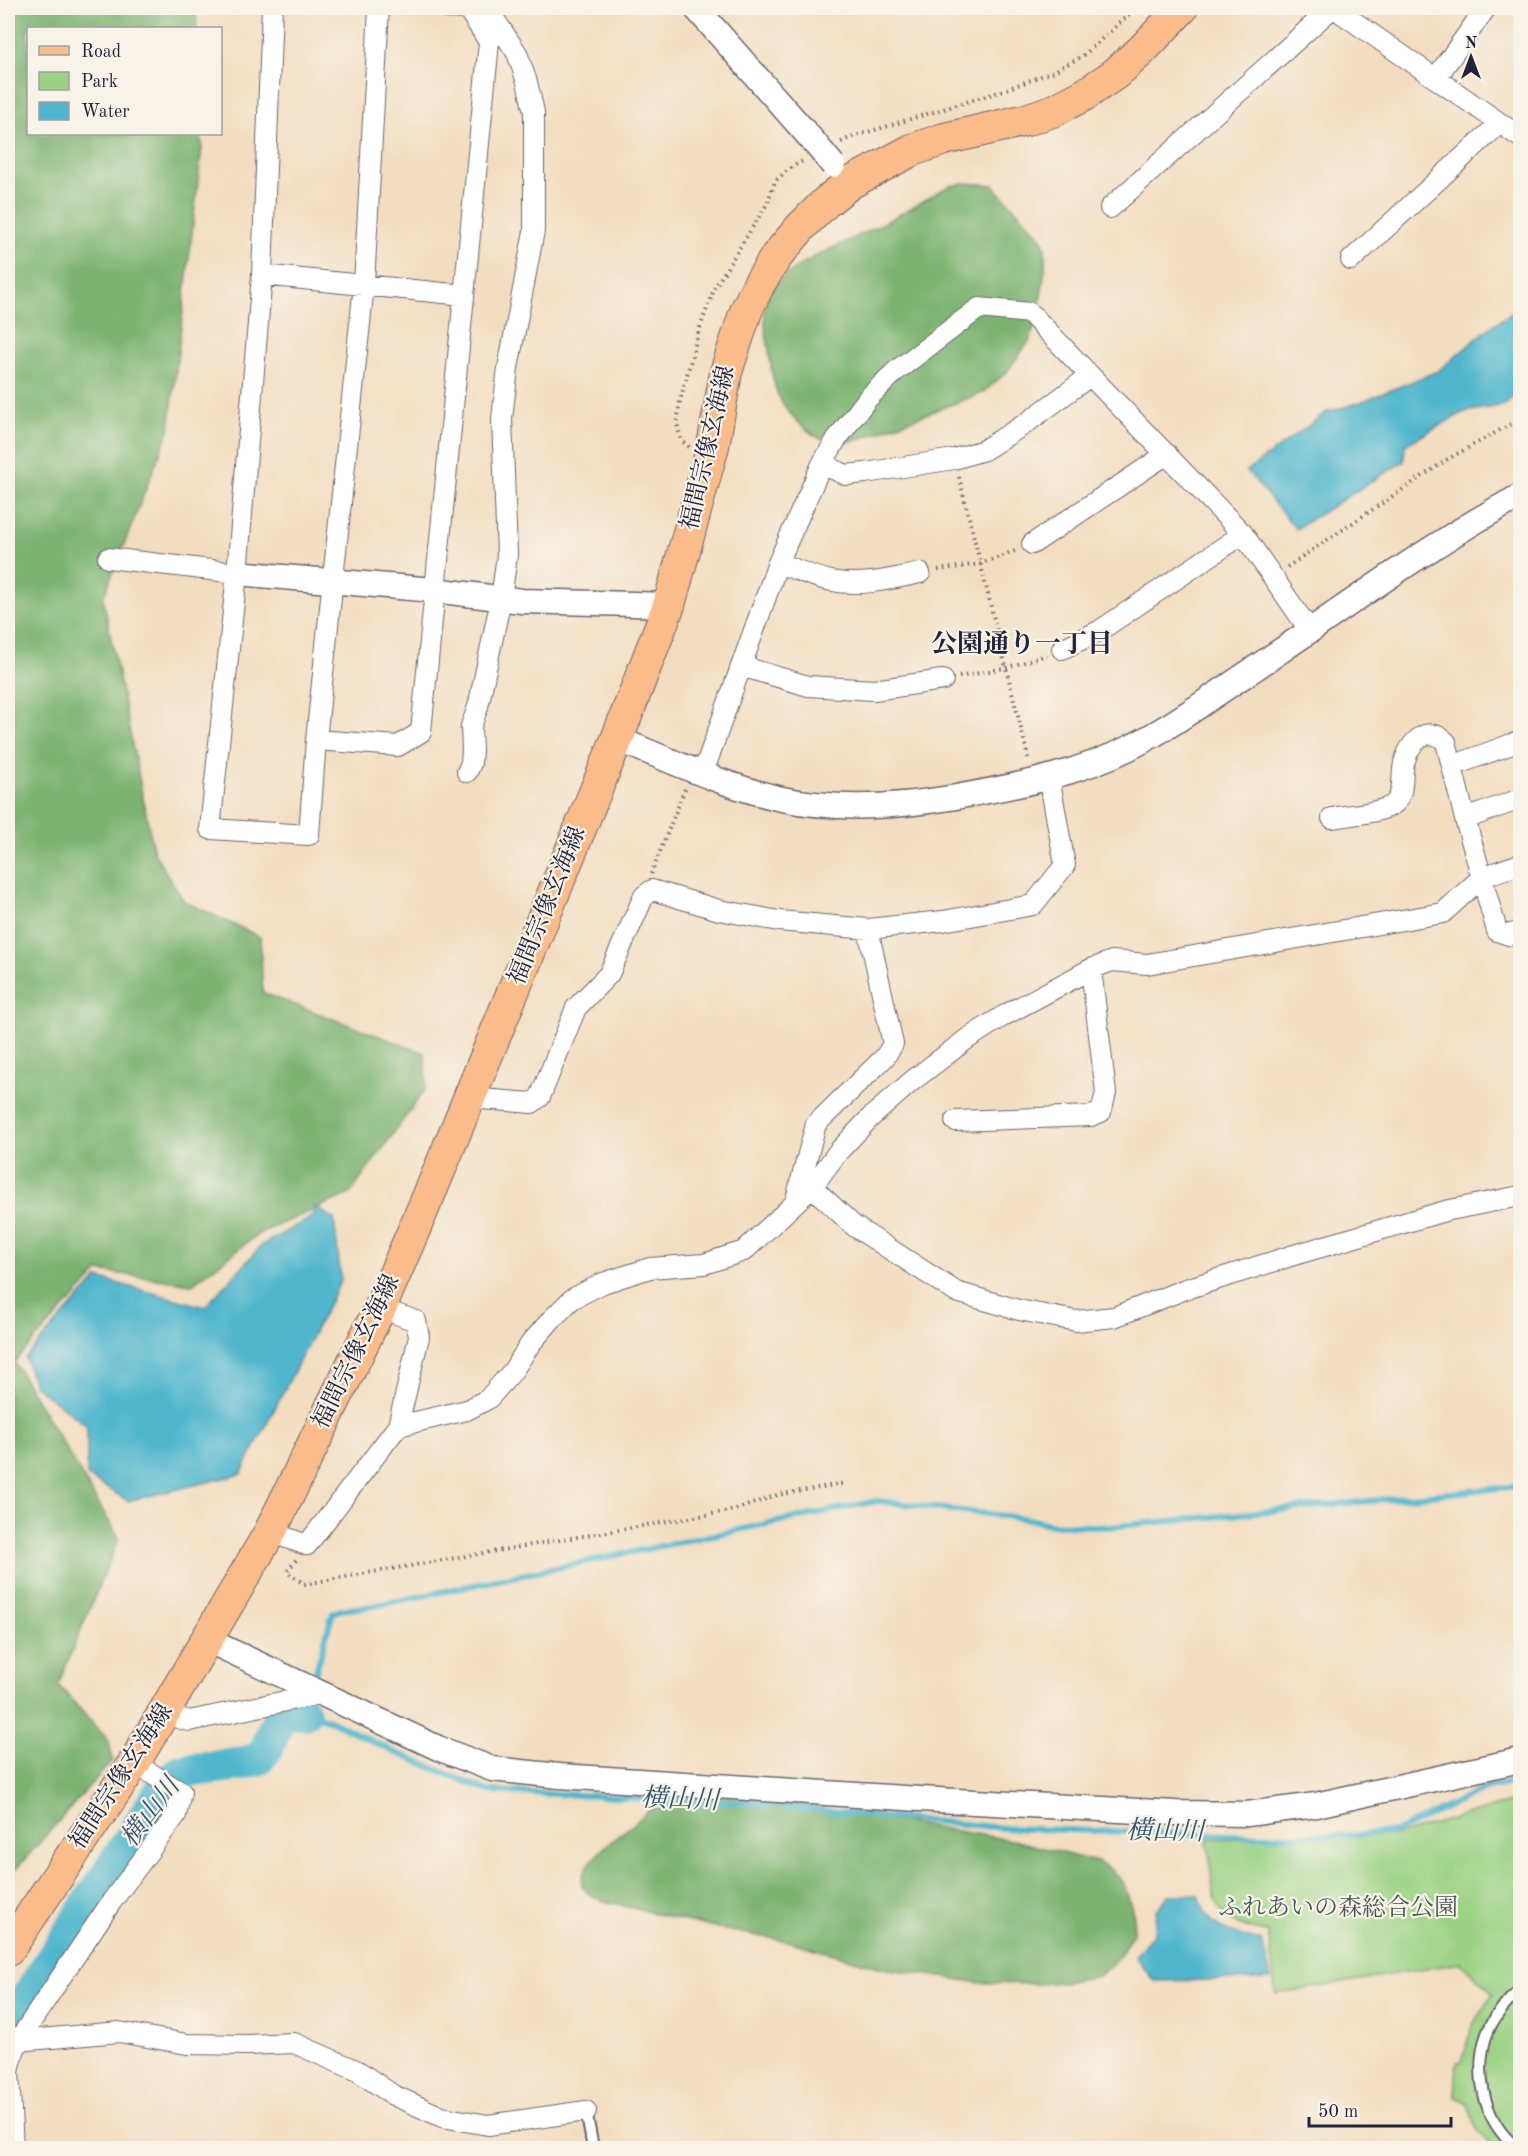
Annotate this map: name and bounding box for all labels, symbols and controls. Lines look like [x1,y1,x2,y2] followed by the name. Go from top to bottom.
[27,27,222,135] legend
[1441,27,1501,87] north arrow
[1465,36,1478,52] text: N
[81,43,121,61] text: Road
[81,73,118,91] text: Park
[81,103,130,121] text: Water
[675,363,740,533] street label: 福間宗像玄海線
[931,629,1113,658] district label: 公園通り一丁目
[503,822,591,988] street label: 福間宗像玄海線
[307,1270,405,1433] street label: 福間宗像玄海線
[64,1698,178,1854] street label: 福間宗像玄海線
[116,1770,187,1852] water label: 横山川
[641,1784,722,1814] water label: 横山川
[1126,1816,1207,1846] water label: 横山川
[1218,1894,1458,1921] park label: ふれあいの森総合公園
[1309,2090,1452,2128] scale bar
[1318,2103,1358,2121] text: 50 m

